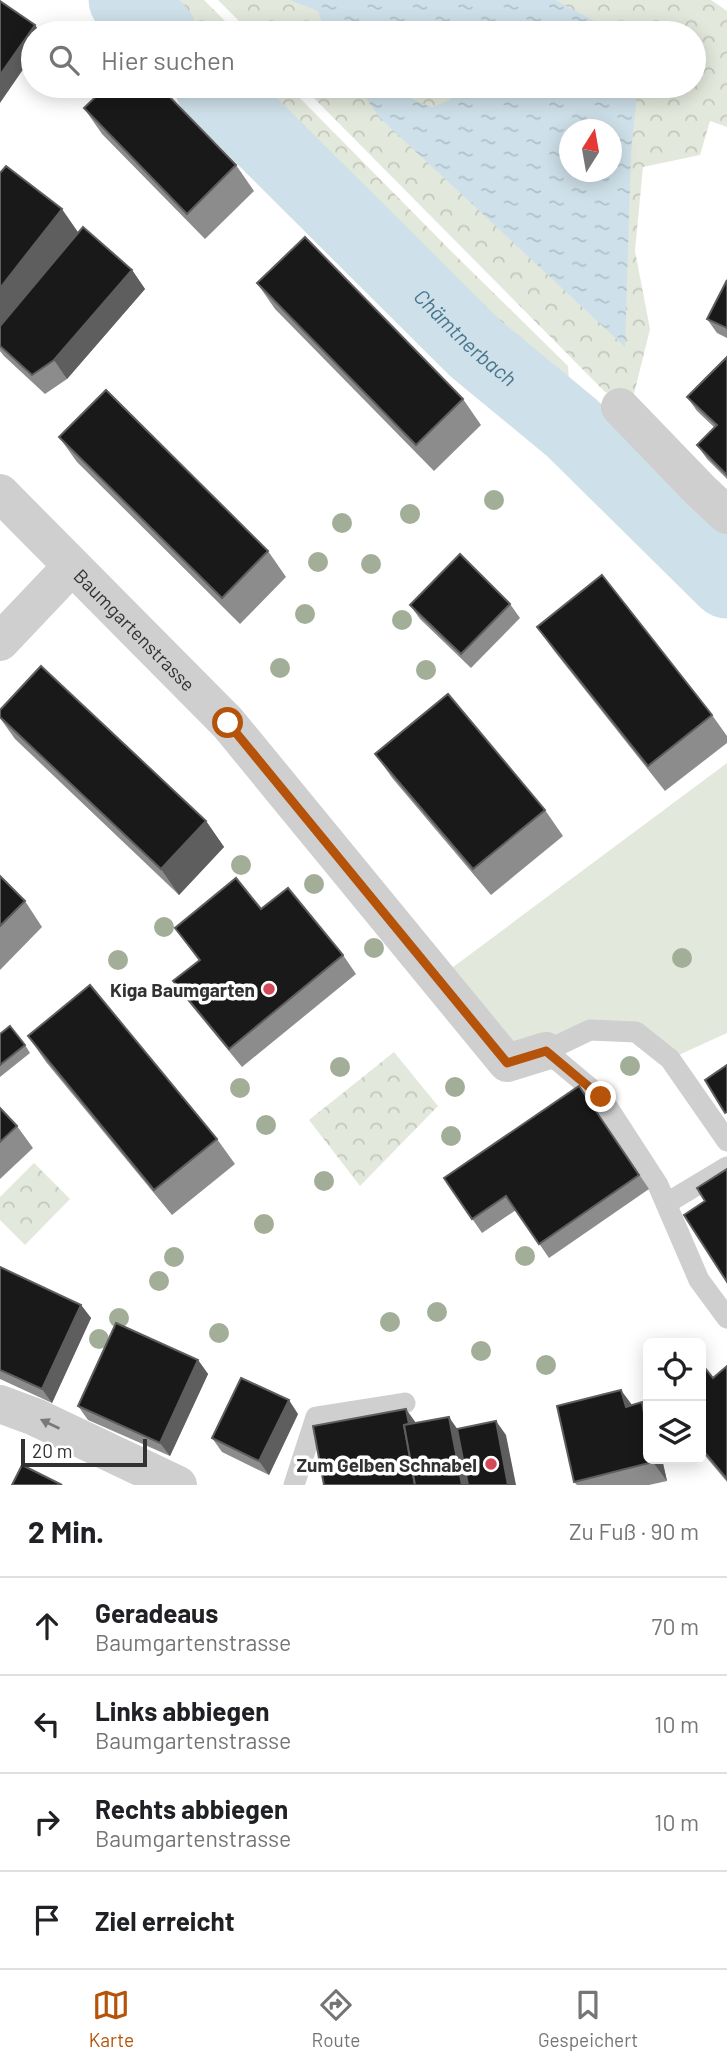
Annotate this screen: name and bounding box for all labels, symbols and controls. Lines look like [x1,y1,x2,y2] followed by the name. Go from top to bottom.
[21,21,706,98] search box
[45,41,83,79] icon: search
[101,44,235,75] text: Hier suchen
[559,119,622,182] north arrow
[410,283,522,390] water label: Chämtnerbach
[70,564,200,695] street label: Baumgartenstrasse
[212,707,243,738] route start
[110,978,255,1001] place label: Kiga Baumgarten
[261,981,277,997] marker: Kiga Baumgarten
[585,1081,616,1112] route end
[643,1338,706,1464] map controls
[643,1338,706,1401] button: locate
[643,1401,706,1464] button: layers
[40,1418,60,1430] one-way arrow
[21,1436,147,1468] scale bar
[32,1439,72,1462] text: 20 m
[296,1453,477,1476] place label: Zum Gelben Schnabel
[483,1456,499,1472] marker: Zum Gelben Schnabel
[28,1513,104,1549] text: 2 Min.
[569,1517,699,1545] text: Zu Fuß · 90 m
[95,1597,218,1628] text: Geradeaus
[28,1607,66,1645] icon: ahead
[652,1612,699,1640] text: 70 m
[95,1628,291,1656] text: Baumgartenstrasse
[95,1695,269,1726] text: Links abbiegen
[28,1705,66,1743] icon: left
[654,1710,699,1738] text: 10 m
[95,1726,291,1754] text: Baumgartenstrasse
[95,1793,288,1824] text: Rechts abbiegen
[28,1803,66,1841] icon: right
[654,1808,699,1836] text: 10 m
[95,1824,291,1852] text: Baumgartenstrasse
[28,1901,66,1939] icon: arrive
[95,1905,235,1936] text: Ziel erreicht
[89,1986,134,2051] tab: Karte
[312,1986,360,2051] tab: Route
[538,1986,638,2051] tab: Gespeichert

